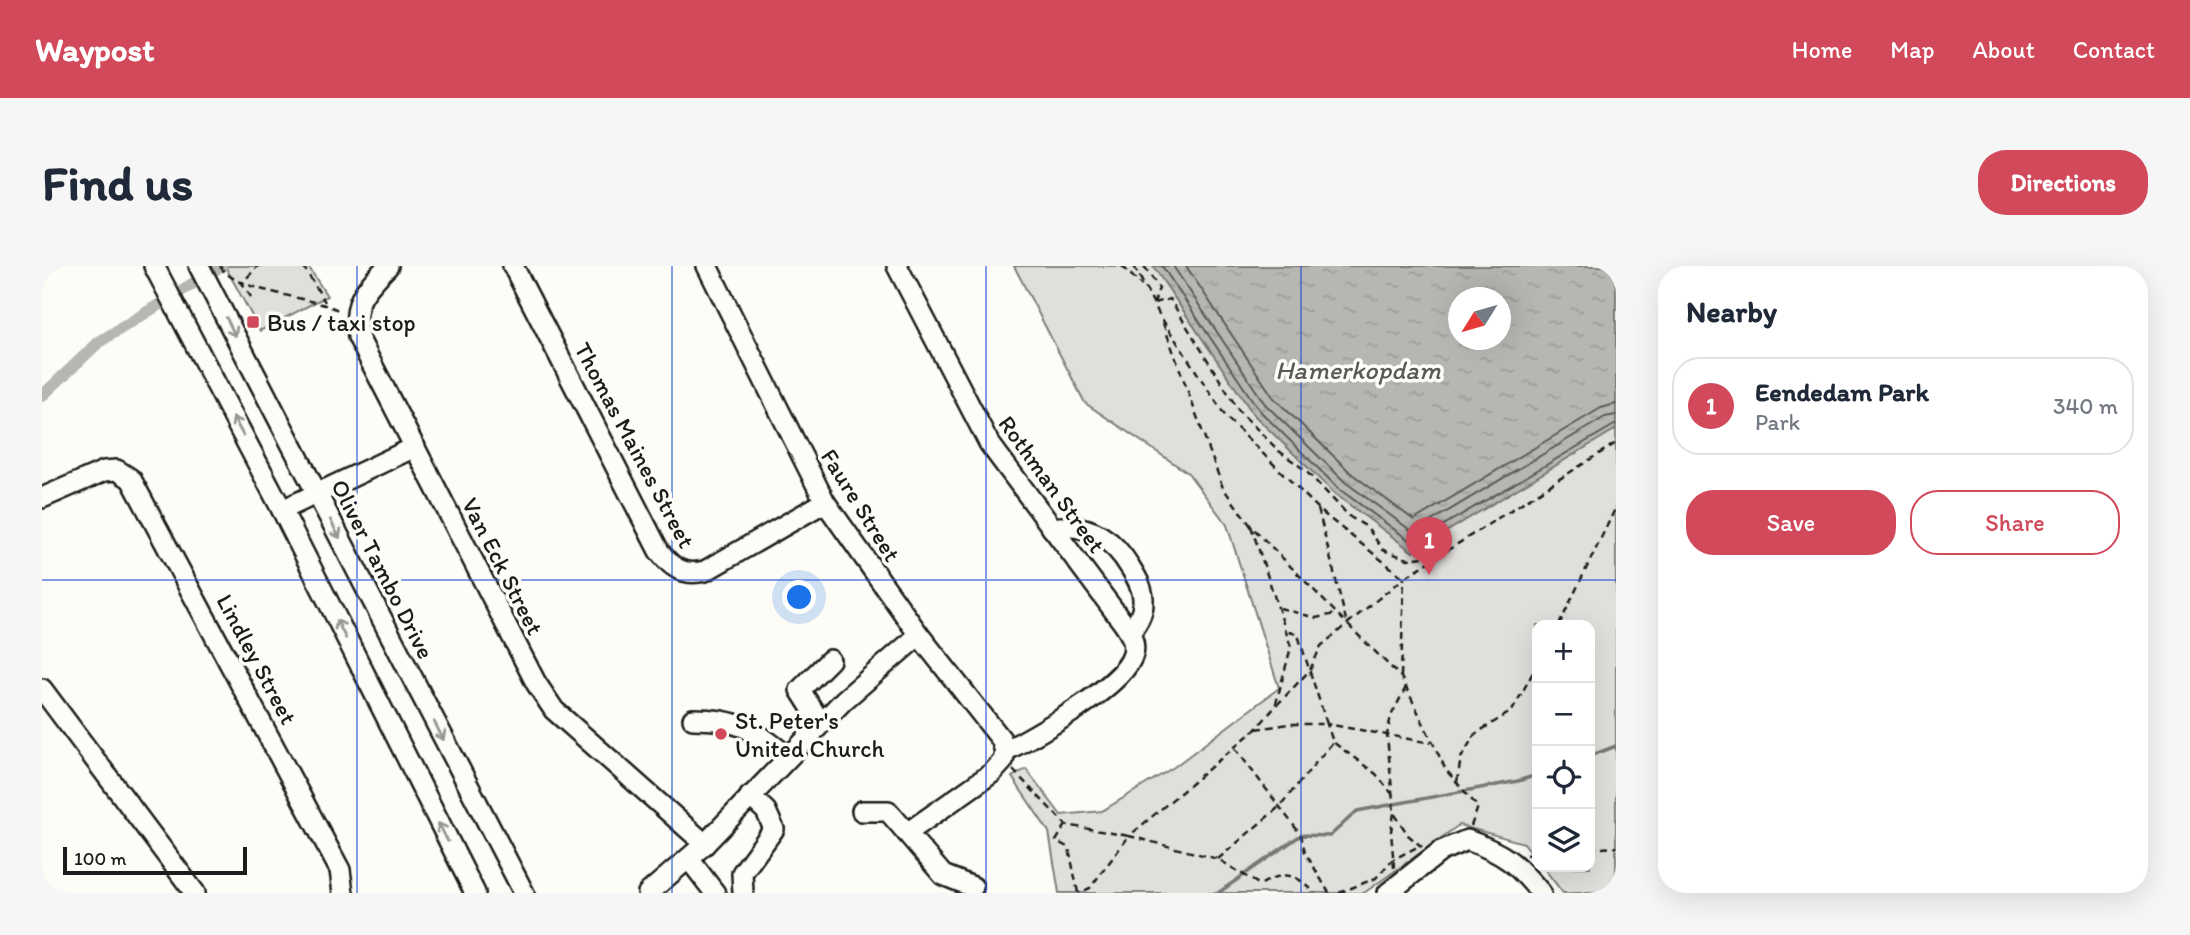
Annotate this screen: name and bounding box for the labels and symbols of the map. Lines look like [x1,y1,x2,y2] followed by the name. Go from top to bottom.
[1448,287,1511,350] north arrow
[267,308,416,337] place label: Bus / taxi stop
[245,314,261,330] marker: Bus / taxi stop
[224,316,238,336] one-way arrow
[569,337,701,553] street label: Thomas Maines Street
[1275,354,1441,386] water label: Hamerkopdam
[992,410,1112,558] street label: Rothman Street
[231,417,245,437] one-way arrow
[815,443,907,567] street label: Faure Street
[325,474,441,664] street label: Oliver Tambo Drive
[456,493,550,639] street label: Van Eck Street
[1406,517,1452,575] pin: 1
[329,518,342,539] one-way arrow
[782,580,816,614] your location
[211,589,303,729] street label: Lindley Street
[334,619,348,640] one-way arrow
[735,706,884,763] place label: St. Peter's United Church
[432,720,446,741] one-way arrow
[713,726,729,742] marker: St. Peter's United Church
[436,822,450,843] one-way arrow
[63,844,247,876] scale bar

